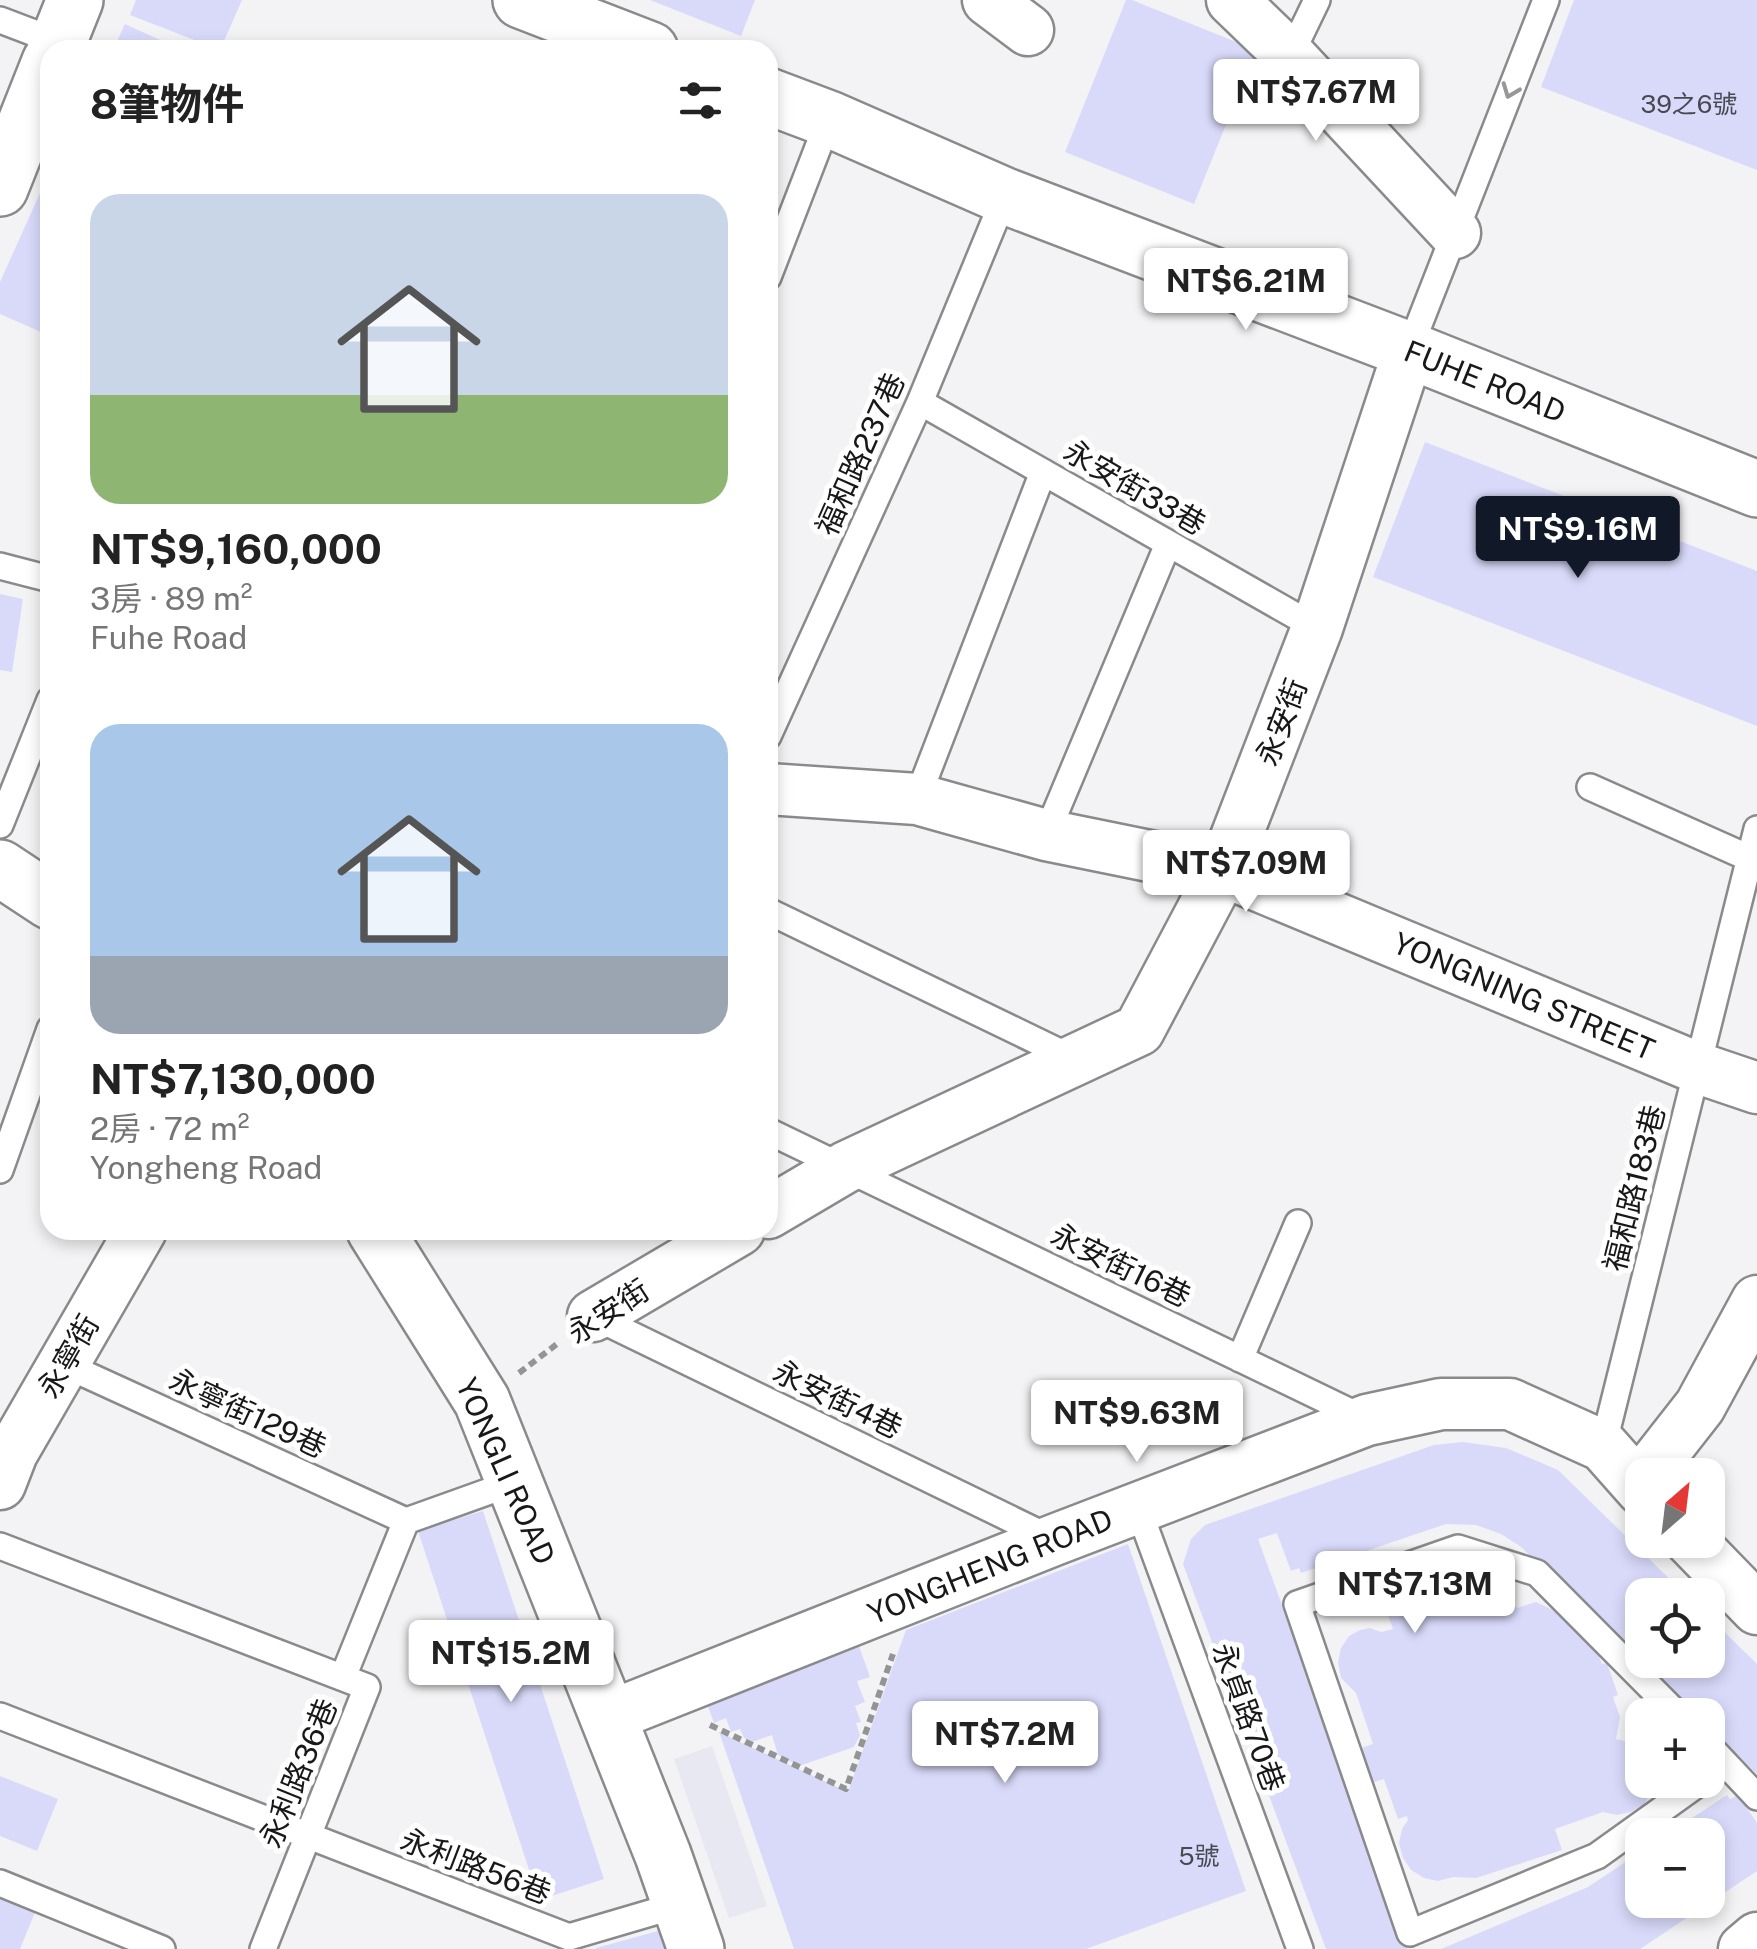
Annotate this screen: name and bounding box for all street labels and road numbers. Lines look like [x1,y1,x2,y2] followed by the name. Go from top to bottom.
[1399,332,1571,430] street label: FUHE ROAD
[808,367,912,541] street label: 福和路237巷
[1058,432,1212,542] street label: 永安街33巷
[1248,674,1314,770] street label: 永安街
[1388,925,1660,1067] street label: YONGNING STREET
[1596,1101,1672,1275] street label: 福和路183巷
[1045,1216,1197,1314] street label: 永安街16巷
[560,1271,656,1351] street label: 永安街
[30,1308,106,1404] street label: 永寧街
[768,1352,908,1446] street label: 永安街4巷
[164,1361,332,1465] street label: 永寧街129巷
[449,1372,563,1570] street label: YONGLI ROAD
[862,1500,1118,1632] street label: YONGHENG ROAD
[1205,1638,1293,1796] street label: 永貞路70巷
[252,1693,344,1853] street label: 永利路36巷
[396,1821,556,1911] street label: 永利路56巷

